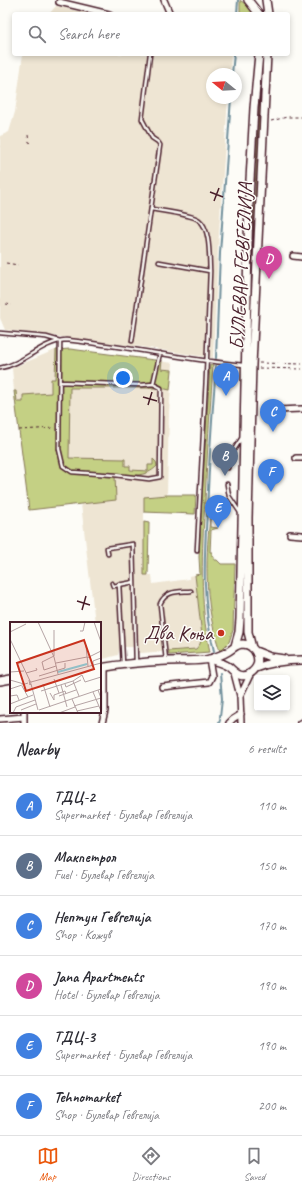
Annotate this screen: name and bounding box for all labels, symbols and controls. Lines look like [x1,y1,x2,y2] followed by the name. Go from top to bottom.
[12,12,290,56] search box
[26,23,48,45] icon: search
[58,25,119,44] text: Search here
[206,68,242,104] north arrow
[224,181,258,350] street label: БУЛЕВАР ГЕВГЕЛИЈА
[256,246,282,279] pin: D
[213,363,239,396] pin: A
[113,368,133,388] your location
[260,399,286,432] pin: C
[212,443,238,476] pin: B
[258,459,284,492] pin: F
[205,495,231,528] pin: E
[144,621,214,646] place label: Два Коња
[10,622,101,713] inset map
[216,628,226,638] marker: Два Коња
[254,675,290,711] map controls
[254,675,290,711] button: layers
[16,739,59,760] text: Nearby
[248,741,286,757] text: 6 results
[54,788,95,807] text: ТДЦ-2
[26,798,32,814] text: A
[258,798,286,814] text: 110 m
[54,807,192,823] text: Supermarket · Булевар Гевгелија
[54,848,116,867] text: Макпетрол
[26,858,32,874] text: B
[258,858,286,874] text: 150 m
[54,867,154,883] text: Fuel · Булевар Гевгелија
[54,908,150,927] text: Нептун Гевгелија
[26,918,32,934] text: C
[258,918,286,934] text: 170 m
[54,927,110,943] text: Shop · Кожув
[54,968,143,987] text: Jana Apartments
[25,978,33,994] text: D
[258,978,286,994] text: 190 m
[54,987,160,1003] text: Hotel · Булевар Гевгелија
[54,1028,95,1047] text: ТДЦ-3
[26,1038,32,1054] text: E
[258,1038,286,1054] text: 190 m
[54,1047,192,1063] text: Supermarket · Булевар Гевгелија
[54,1088,120,1107] text: Tehnomarket
[26,1098,32,1114] text: F
[258,1098,286,1114] text: 200 m
[54,1107,159,1123] text: Shop · Булевар Гевгелија
[37,1145,59,1183] tab: Map
[132,1145,170,1183] tab: Directions
[243,1145,265,1183] tab: Saved

